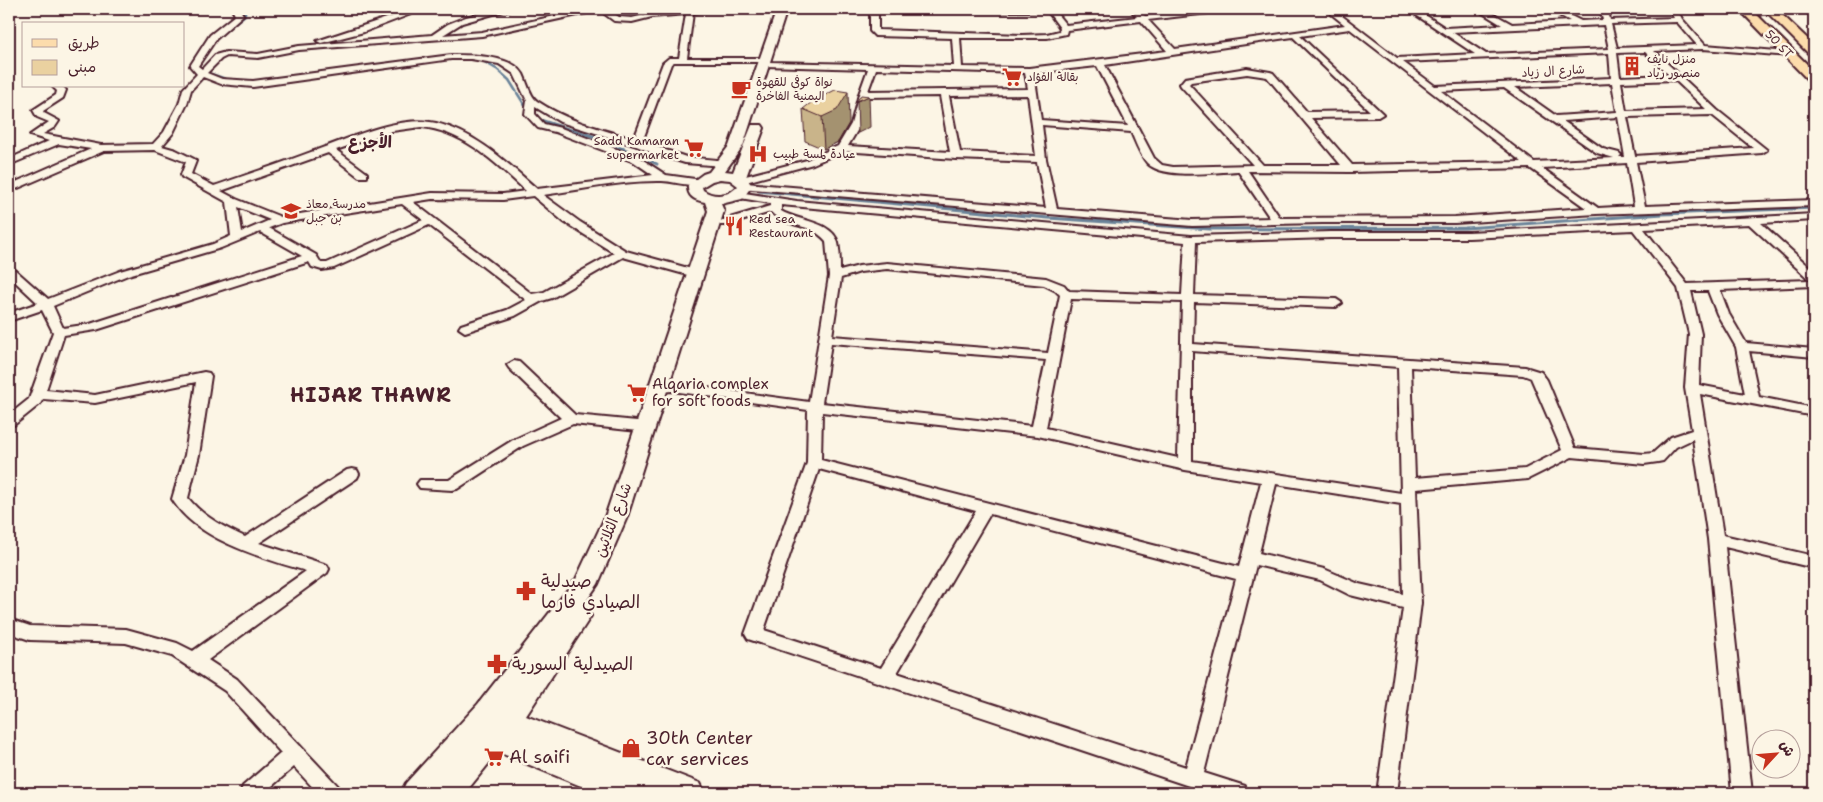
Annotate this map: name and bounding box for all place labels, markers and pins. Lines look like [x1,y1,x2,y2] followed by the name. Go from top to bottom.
[1647,51,1700,81] place label: منزل نايف منصور زياد
[1621,55,1643,77] building icon: منزل نايف منصور زياد
[1001,66,1023,88] supermarket icon: بقالة الفؤاد
[1027,69,1079,85] place label: بقالة الفؤاد
[756,74,833,104] place label: نواة كوفي للقهوة اليمنية الفاخرة
[730,78,752,100] cafe icon: نواة كوفي للقهوة اليمنية الفاخرة
[594,133,679,163] place label: Sadd Kamaran supermarket
[683,137,705,159] supermarket icon: Sadd Kamaran supermarket
[747,143,769,165] hospital icon: عيادة لمسة طبيب
[773,146,856,162] place label: عيادة لمسة طبيب
[306,196,366,226] place label: مدرسة معاذ بن جبل
[280,200,302,222] school or university icon: مدرسة معاذ بن جبل
[749,211,813,241] place label: Red sea Restaurant
[723,215,745,237] restaurant icon: Red sea Restaurant
[652,374,769,411] place label: Alqaria complex for soft foods
[626,382,648,404] supermarket icon: Alqaria complex for soft foods
[541,569,640,615] place label: صيدلية الصيادي فارما
[515,580,537,602] pharmacy icon: صيدلية الصيادي فارما
[512,652,633,676] place label: الصيدلية السورية
[486,653,508,675] pharmacy icon: الصيدلية السورية
[646,726,753,771] place label: 30th Center car services
[620,737,642,759] shop icon: 30th Center car services
[509,745,570,769] place label: Al saifi
[483,746,505,768] supermarket icon: Al saifi

